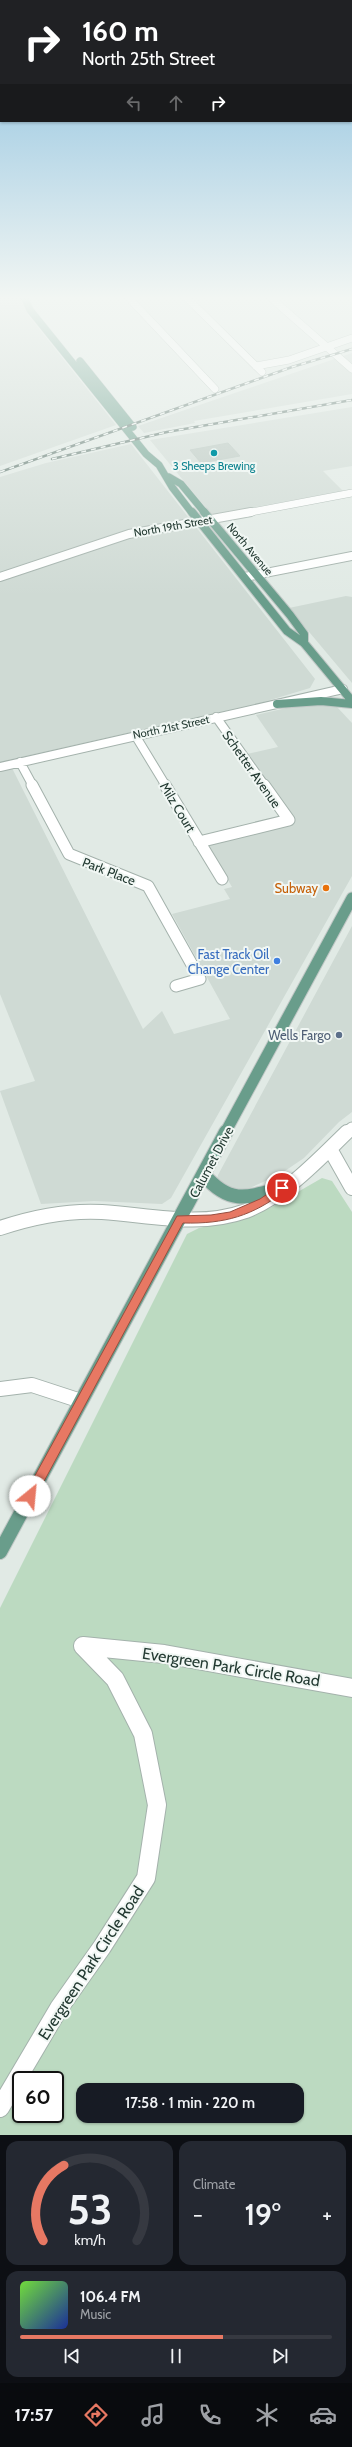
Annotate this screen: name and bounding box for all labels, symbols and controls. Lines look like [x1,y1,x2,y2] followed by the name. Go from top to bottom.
[82,14,158,48] text: 160 m
[16,16,68,68] icon: right
[82,48,215,70] text: North 25th Street
[123,92,145,114] icon: left
[165,92,187,114] icon: ahead
[207,92,229,114] icon: right
[209,448,219,458] marker: 3 Sheeps Brewing
[173,459,256,473] place label: 3 Sheeps Brewing
[133,512,214,540] street label: North 19th Street
[224,520,276,578] street label: North Avenue
[132,712,211,742] street label: North 21st Street
[219,727,285,811] street label: Schetter Avenue
[157,779,199,835] street label: Milz Court
[80,854,138,889] street label: Park Place
[275,880,318,896] place label: Subway
[321,883,331,893] marker: Subway
[188,946,270,977] place label: Fast Track Oil Change Center
[272,956,282,966] marker: Fast Track Oil Change Center
[268,1027,331,1043] place label: Wells Fargo
[334,1030,344,1040] marker: Wells Fargo
[185,1123,237,1200] street label: Calumet Drive
[265,1171,299,1205] pin
[271,1177,293,1199] icon: arrive
[9,1475,51,1517] position arrow
[141,1644,321,1690] street label: Evergreen Park Circle Road
[34,1882,148,2044] street label: Evergreen Park Circle Road
[12,2071,64,2123] speed limit sign: 60
[125,2094,255,2112] text: 17:58 · 1 min · 220 m
[193,2176,235,2192] text: Climate
[67,2184,112,2234] text: 53
[244,2196,281,2233] text: 19°
[193,2201,203,2228] text: −
[322,2201,332,2228] text: +
[74,2231,105,2249] text: km/h
[80,2288,141,2306] text: 106.4 FM
[80,2306,111,2322] text: Music
[61,2345,83,2367] icon: previous
[165,2345,187,2367] icon: pause
[269,2345,291,2367] icon: next
[82,2401,110,2429] icon: directions
[139,2401,167,2429] icon: music
[196,2401,224,2429] icon: phone
[253,2401,281,2429] icon: climate
[309,2401,337,2429] icon: car
[14,2404,53,2426] text: 17:57

